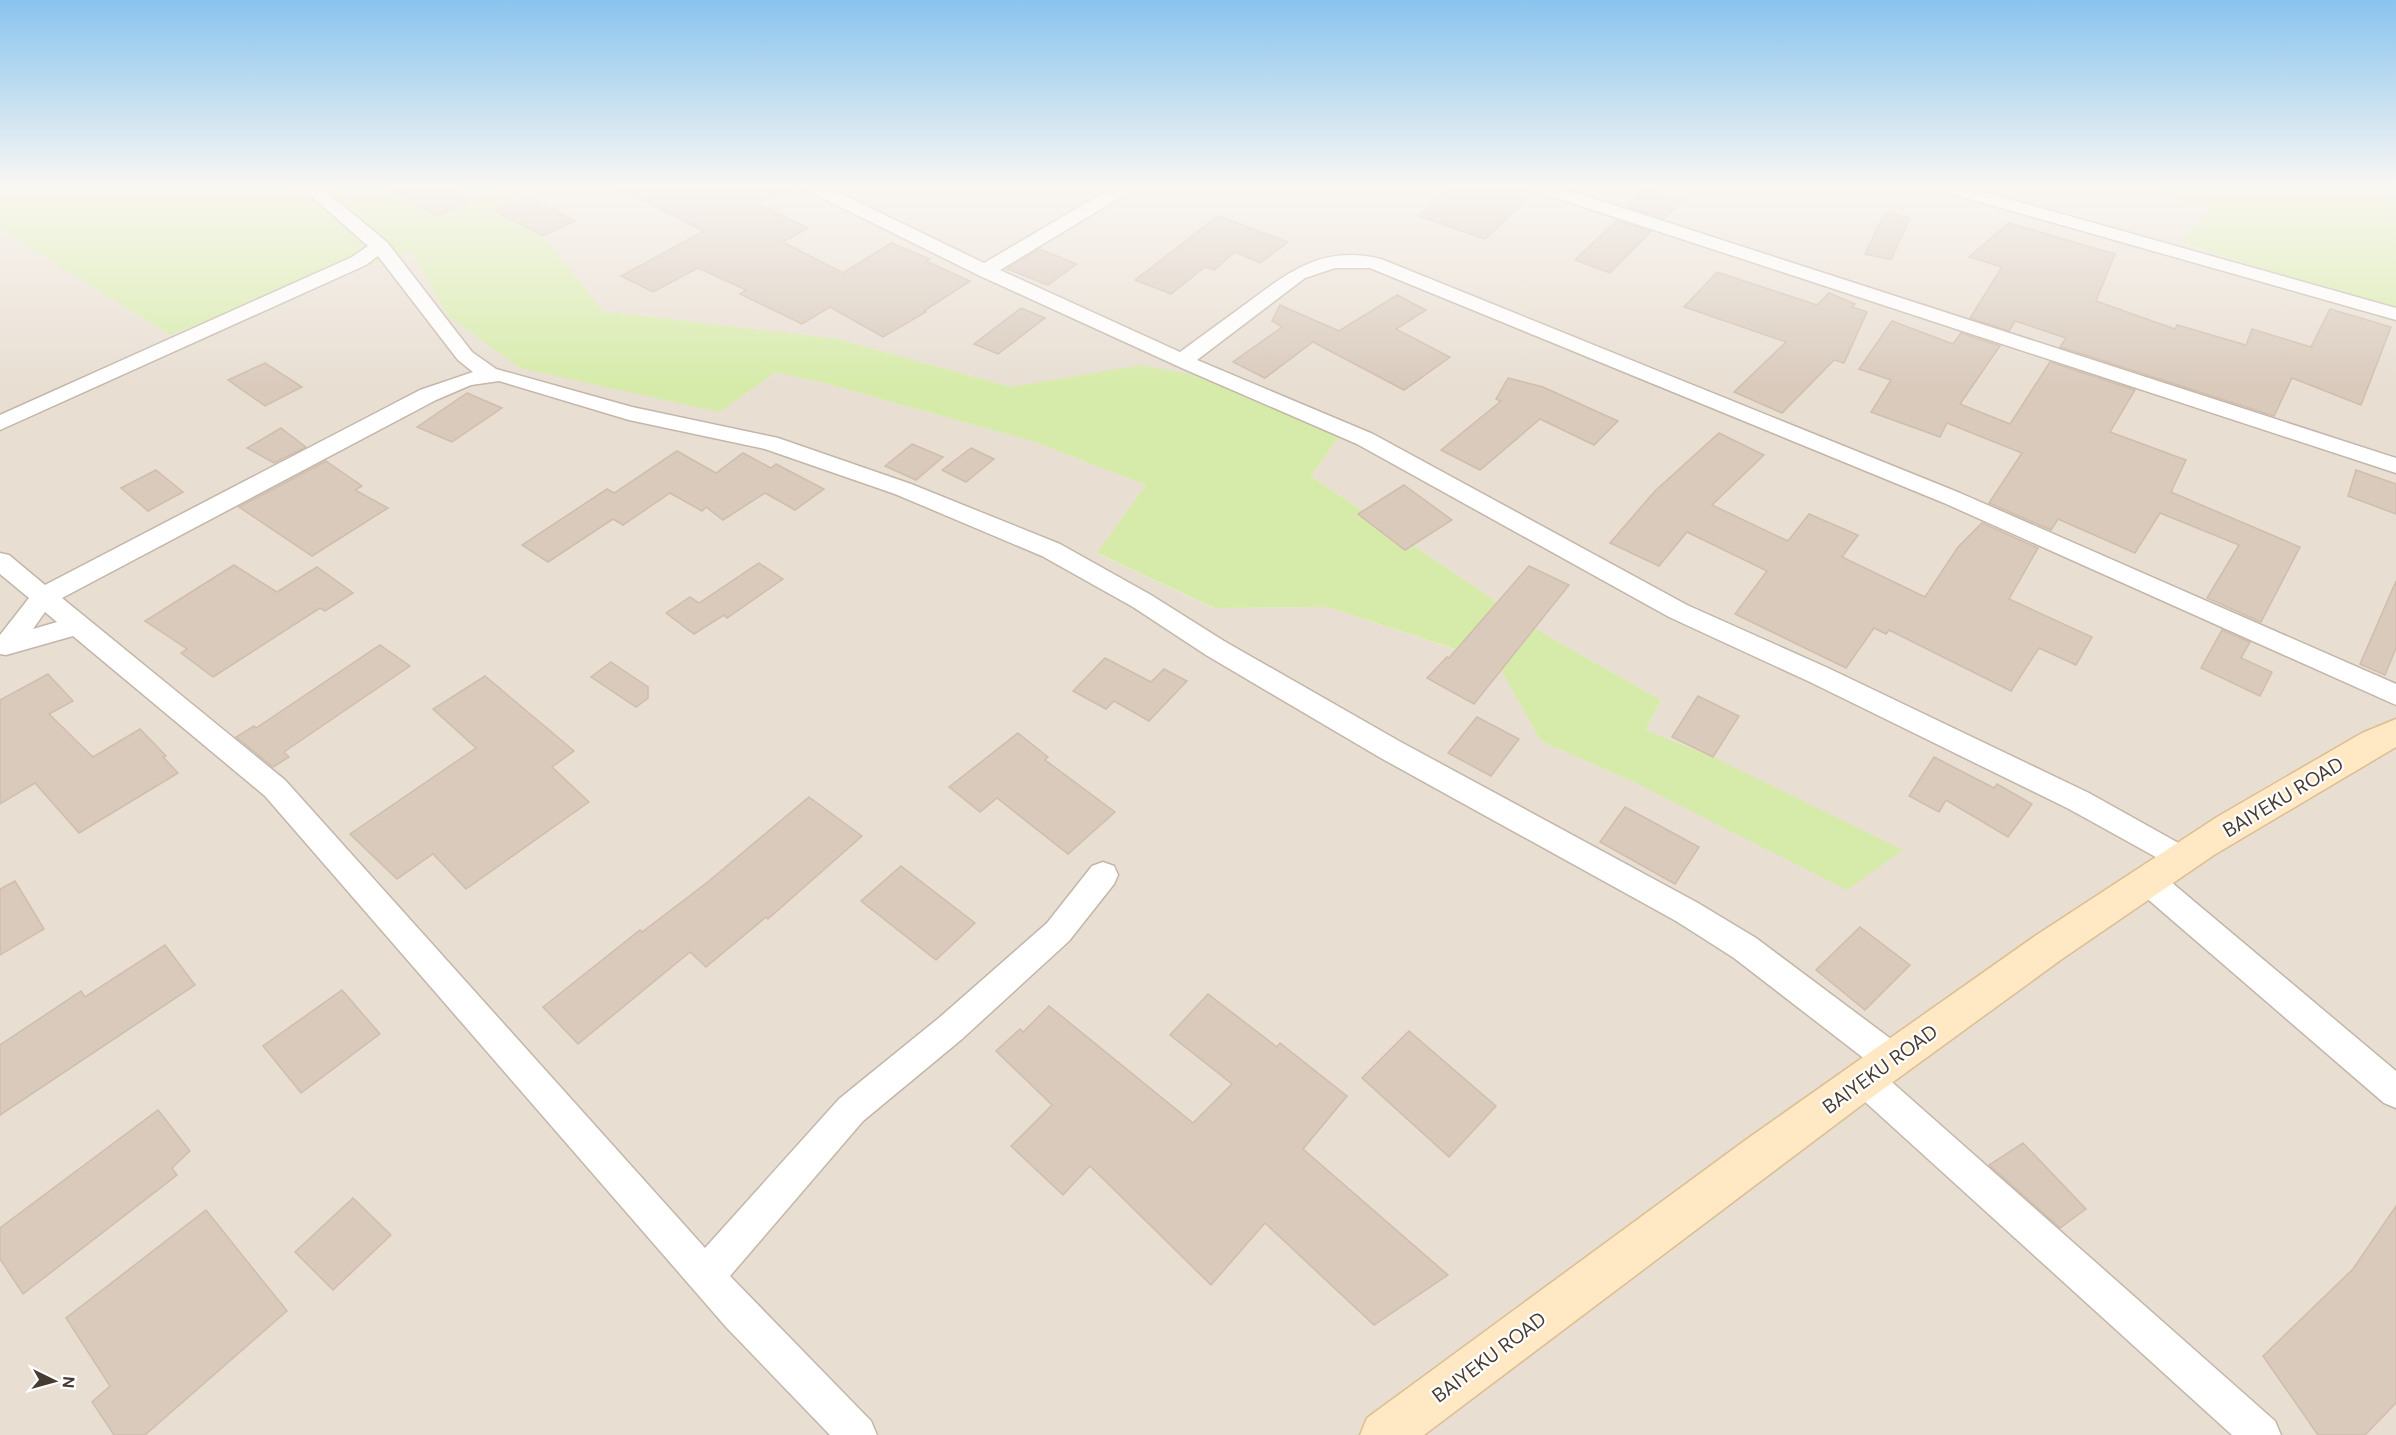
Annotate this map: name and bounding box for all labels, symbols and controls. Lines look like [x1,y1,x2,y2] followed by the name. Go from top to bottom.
[2218,751,2348,843] street label: BAIYEKU ROAD
[1817,1018,1943,1120] street label: BAIYEKU ROAD
[1427,1306,1551,1408] street label: BAIYEKU ROAD
[24,1351,84,1411] north arrow
[57,1376,79,1389] text: N

